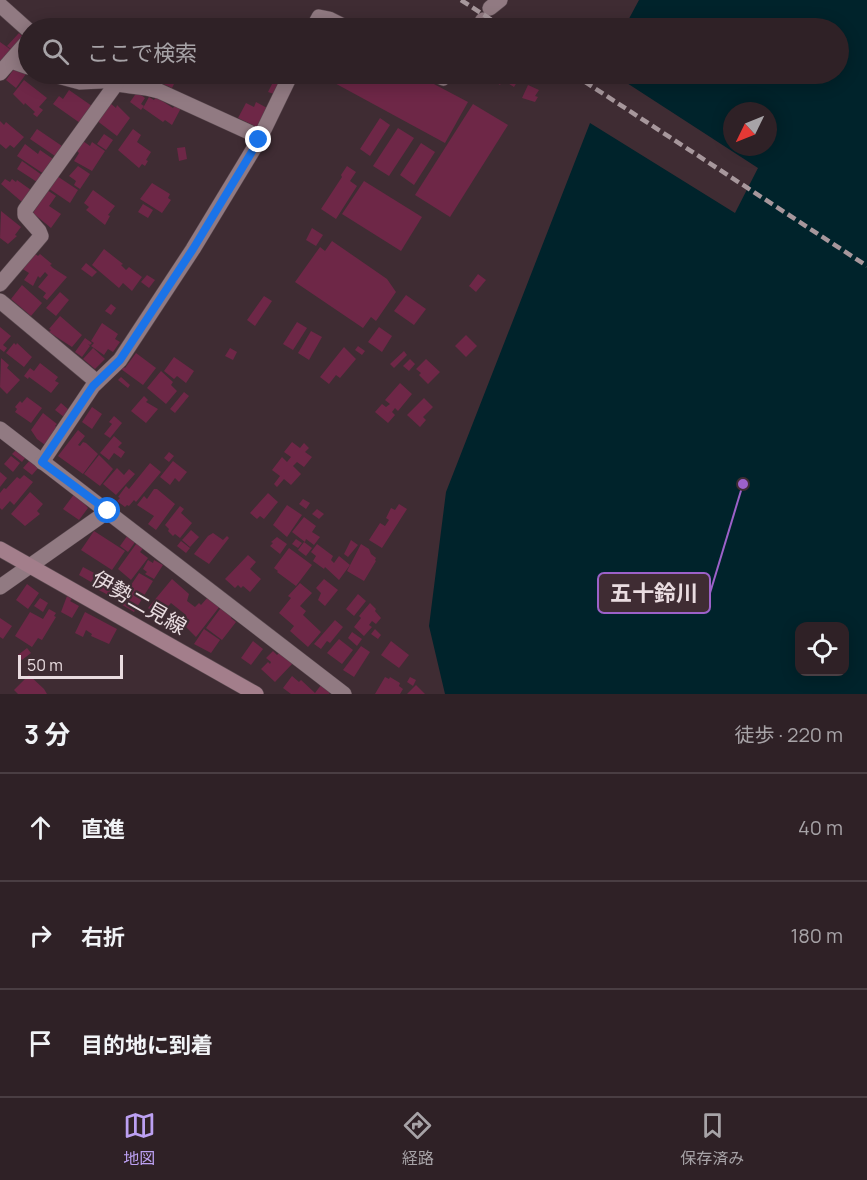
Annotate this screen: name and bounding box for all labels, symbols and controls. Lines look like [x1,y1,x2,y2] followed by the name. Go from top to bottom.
[18,18,849,84] search box
[39,35,72,68] icon: search
[87,38,197,68] text: ここで検索
[723,102,777,156] north arrow
[245,126,271,152] route end
[94,497,120,523] route start
[87,564,192,641] street label: 伊勢二見線
[598,573,710,613] callout: 五十鈴川
[610,578,698,608] text: 五十鈴川
[795,622,849,676] map controls
[795,622,849,676] button: locate
[18,652,123,680] scale bar
[27,654,63,676] text: 50 m
[24,716,70,752] text: 3 分
[735,721,843,748] text: 徒歩 · 220 m
[24,811,57,844] icon: ahead
[81,814,125,844] text: 直進
[798,814,843,841] text: 40 m
[24,919,57,952] icon: right
[81,922,125,952] text: 右折
[790,922,843,949] text: 180 m
[24,1027,57,1060] icon: arrive
[81,1030,213,1060] text: 目的地に到着
[123,1109,156,1169] tab: 地図
[401,1109,434,1169] tab: 経路
[680,1109,744,1169] tab: 保存済み

